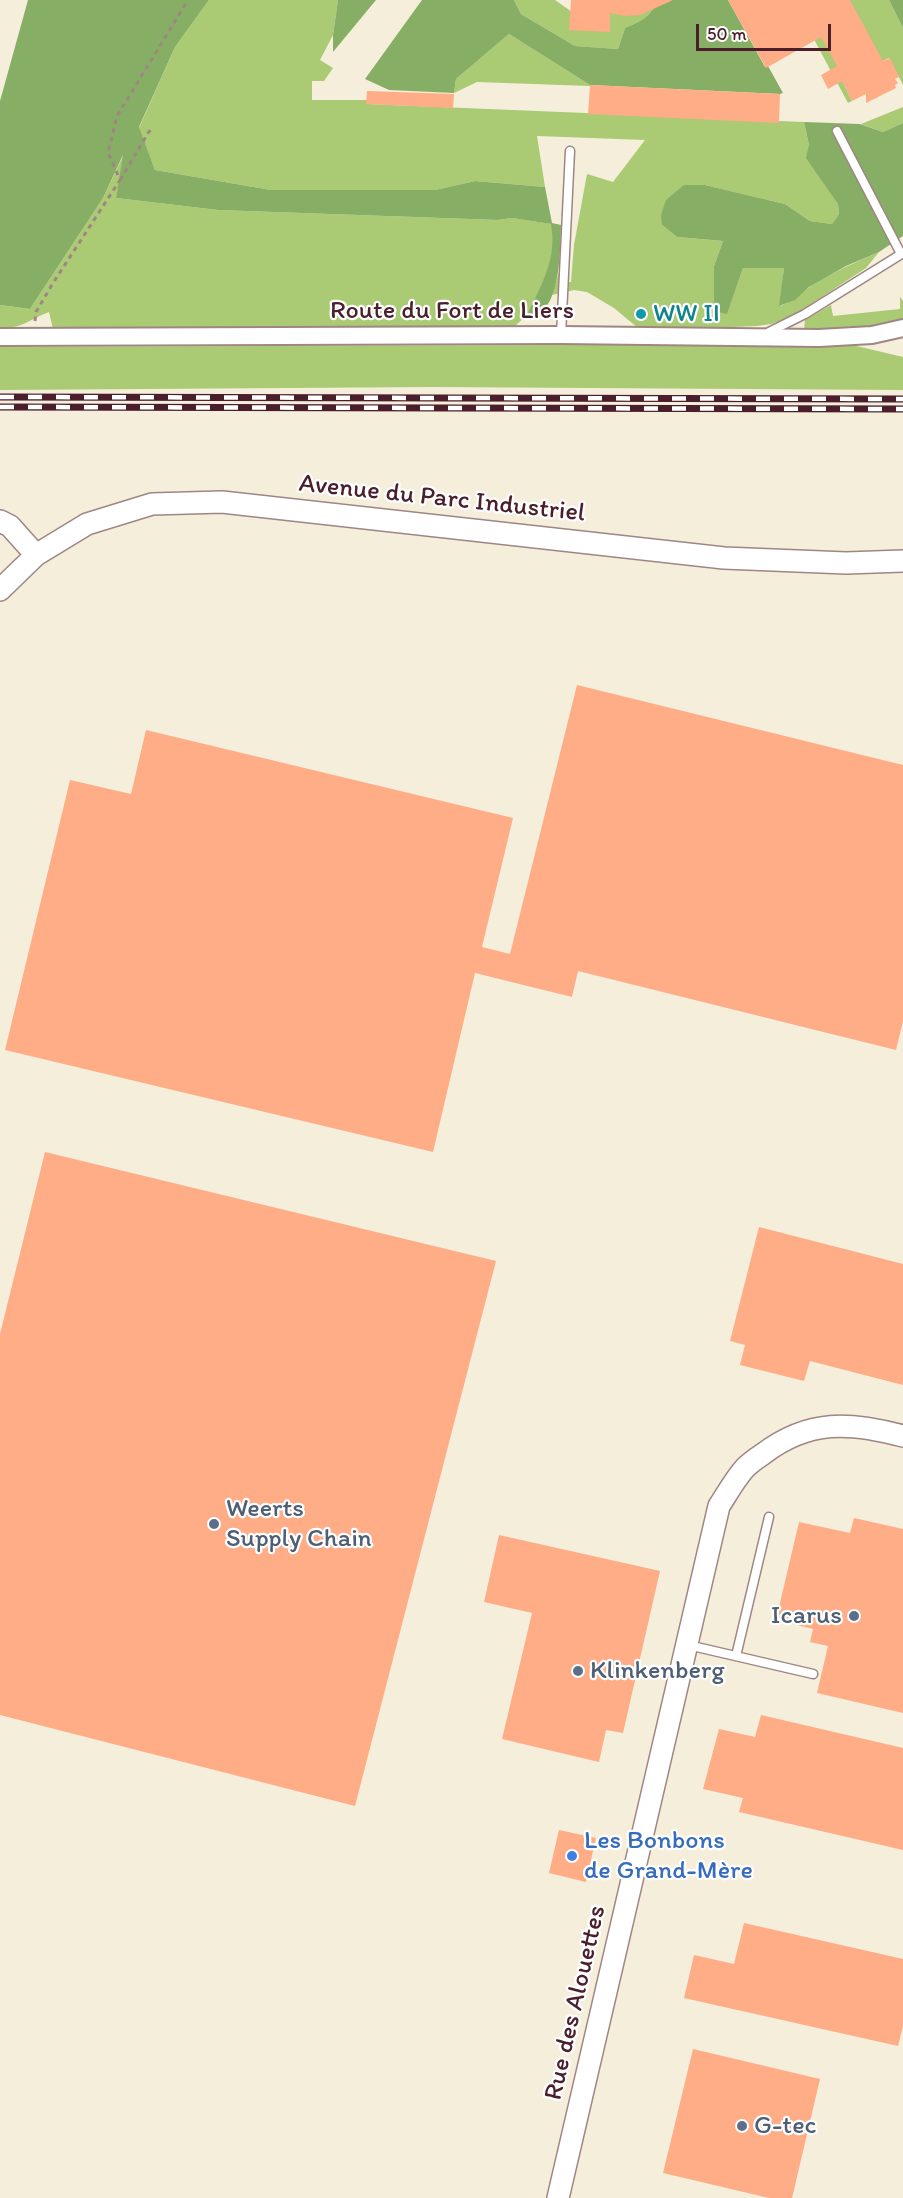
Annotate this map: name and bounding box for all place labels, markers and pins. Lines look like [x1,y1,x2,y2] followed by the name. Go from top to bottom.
[653,298,720,330] place label: WW II
[634,307,648,321] marker: WW II
[226,1493,372,1554] place label: Weerts Supply Chain
[207,1517,221,1531] marker: Weerts Supply Chain
[771,1600,842,1632] place label: Icarus
[847,1609,861,1623] marker: Icarus
[590,1655,725,1687] place label: Klinkenberg
[571,1664,585,1678] marker: Klinkenberg
[584,1825,753,1886] place label: Les Bonbons de Grand-Mère
[565,1849,579,1863] marker: Les Bonbons de Grand-Mère
[754,2110,816,2142] place label: G-tec
[735,2119,749,2133] marker: G-tec

